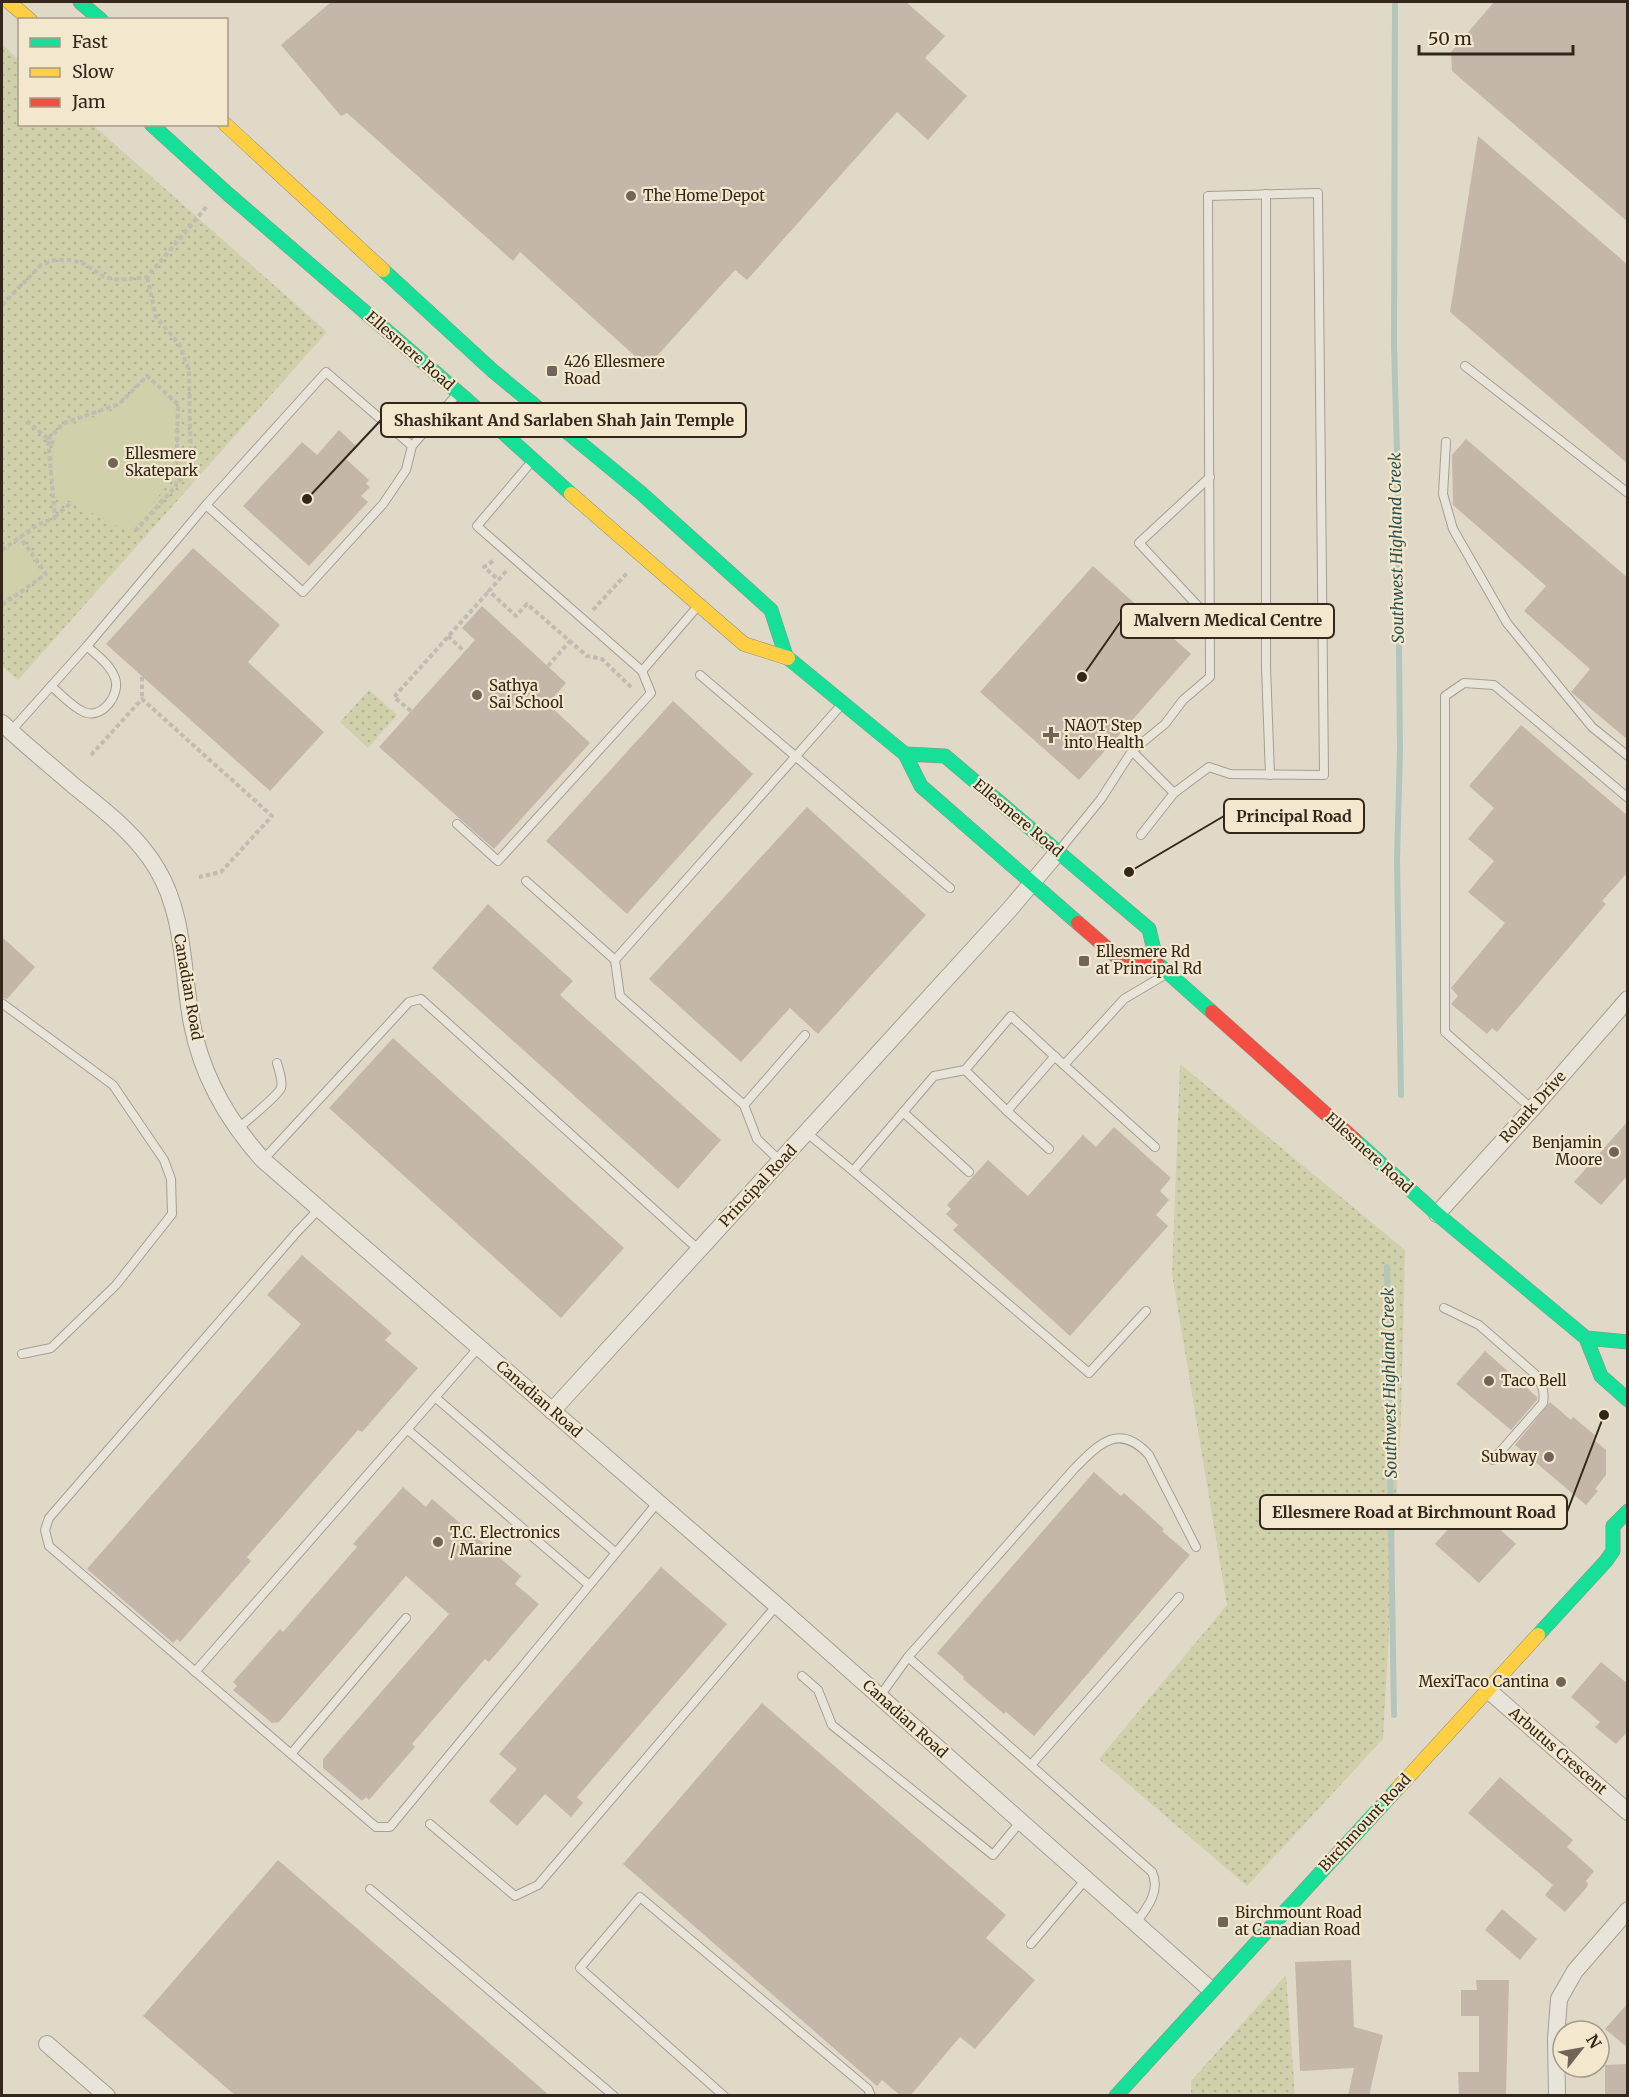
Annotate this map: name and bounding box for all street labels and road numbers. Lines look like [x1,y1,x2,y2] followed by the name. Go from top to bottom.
[362,307,458,394] street label: Ellesmere Road
[970,775,1067,861] street label: Ellesmere Road
[170,932,207,1042] street label: Canadian Road
[1495,1067,1570,1146] street label: Rolark Drive
[1322,1108,1417,1197] street label: Ellesmere Road
[715,1141,801,1231] street label: Principal Road
[492,1356,586,1441] street label: Canadian Road
[859,1675,952,1762] street label: Canadian Road
[1505,1702,1611,1798] street label: Arbutus Crescent
[1314,1770,1415,1876] street label: Birchmount Road

